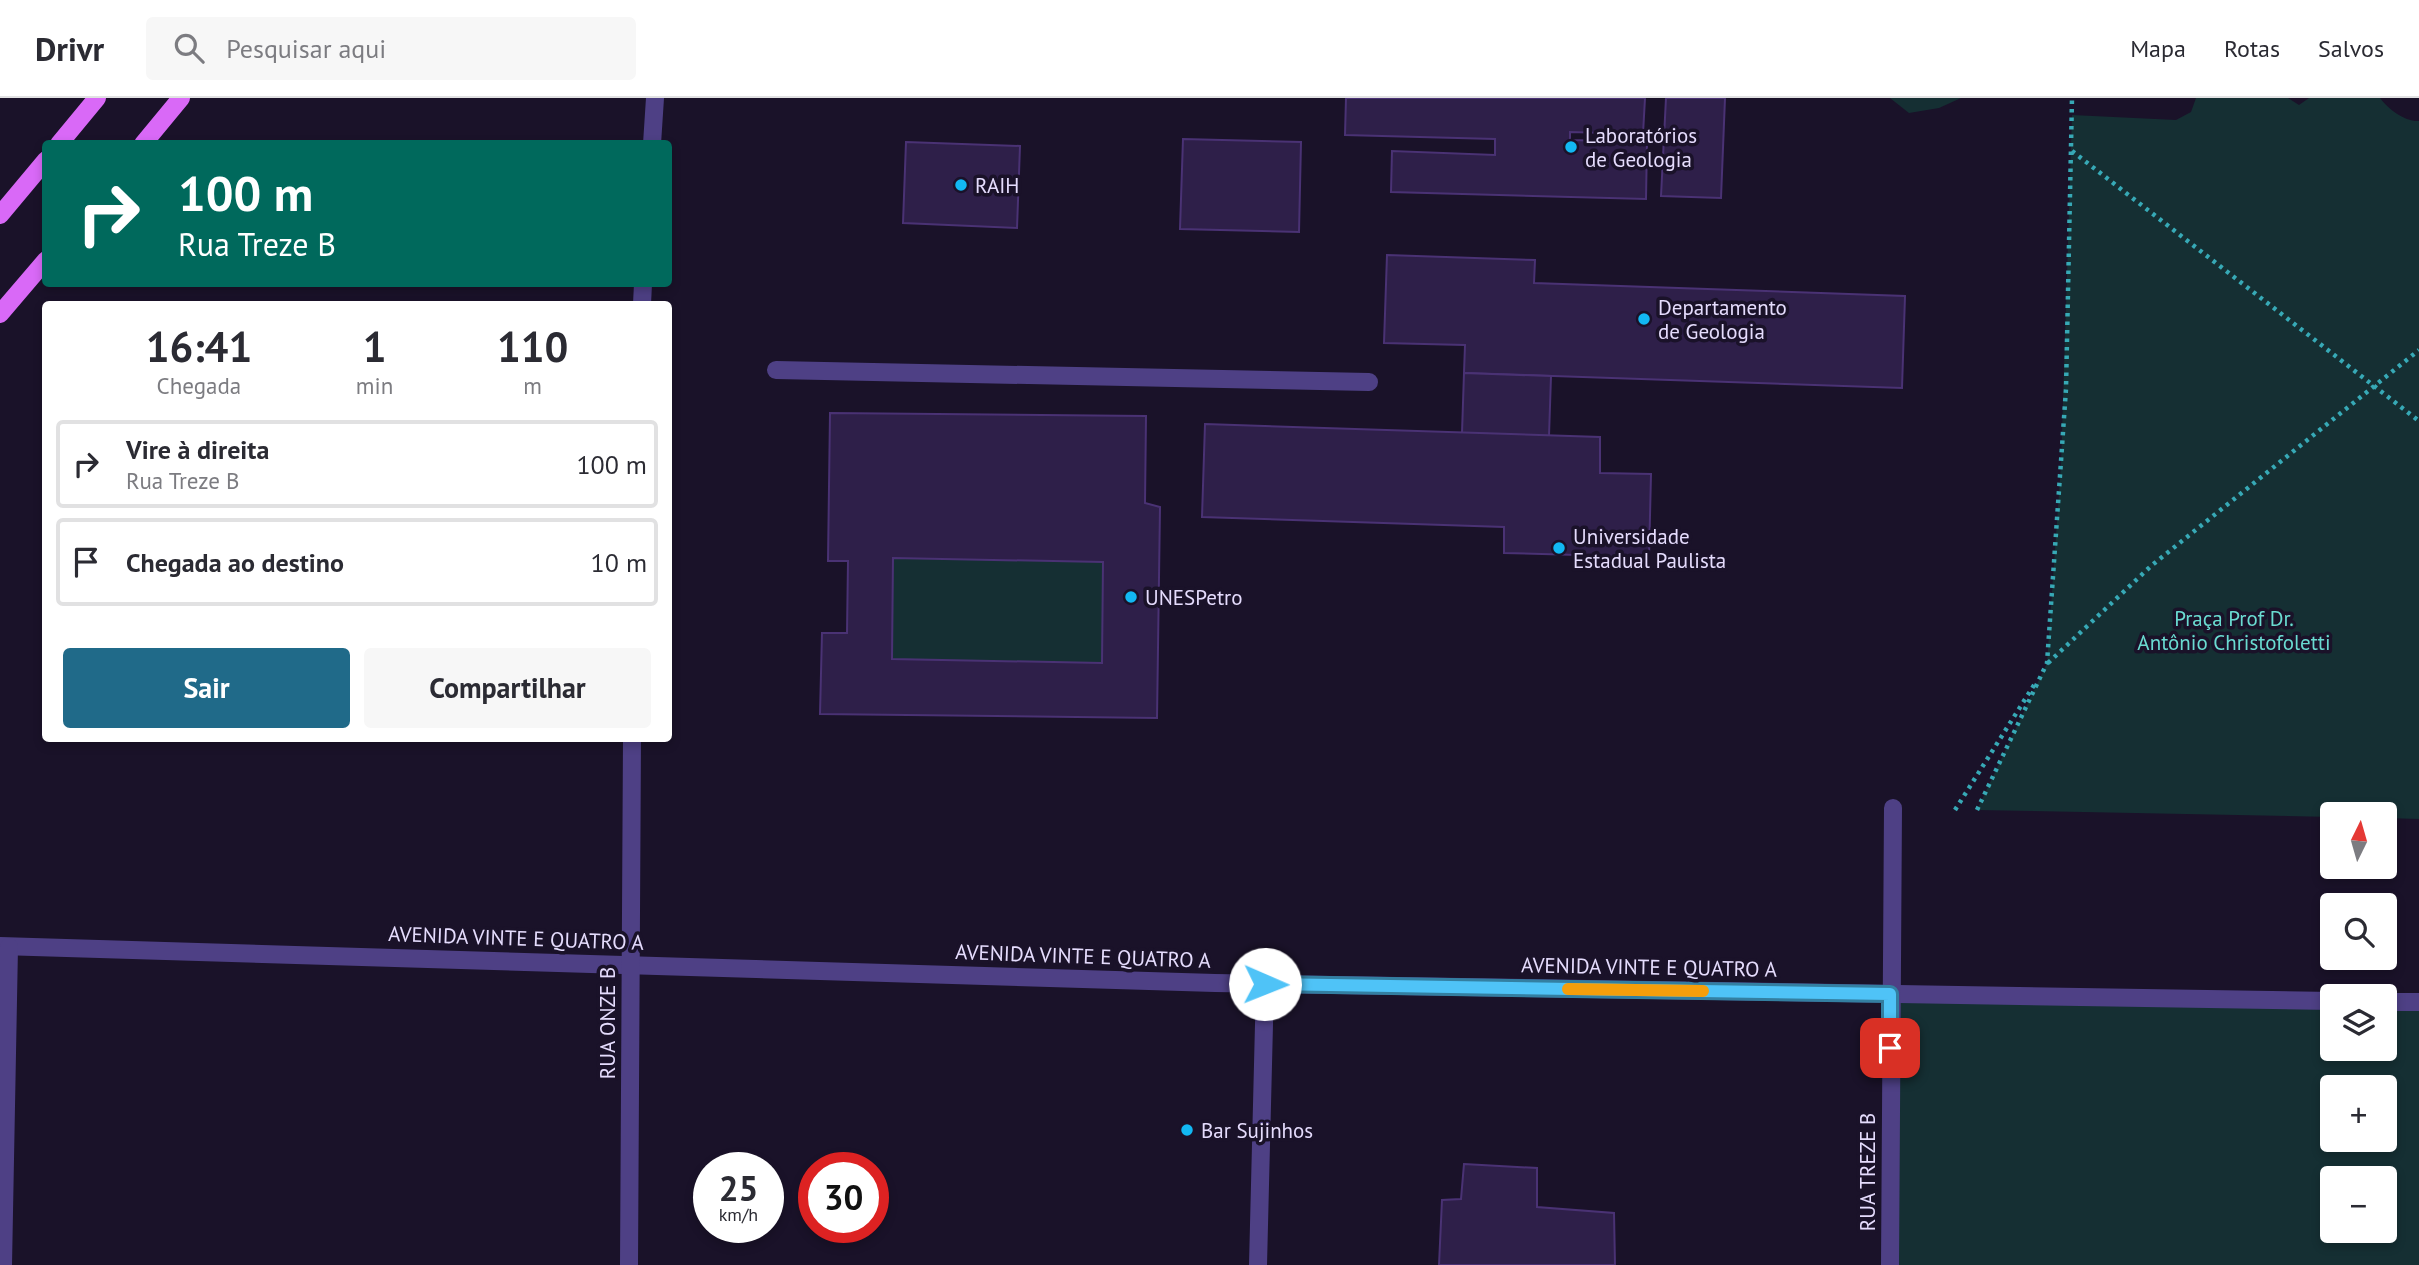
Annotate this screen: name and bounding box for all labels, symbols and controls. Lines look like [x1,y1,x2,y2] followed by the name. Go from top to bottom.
[146,17,636,80] search box
[35,27,104,70] text: Drivr
[170,29,208,67] icon: search
[226,32,386,65] text: Pesquisar aqui
[2130,33,2186,64] text: Mapa
[2224,33,2280,64] text: Rotas
[2318,33,2384,64] text: Salvos
[1585,122,1697,173] place label: Laboratórios de Geologia
[1563,139,1579,155] marker: Laboratórios de Geologia
[178,161,313,225] text: 100 m
[63,168,154,259] icon: right
[975,172,1019,199] place label: RAIH
[953,177,969,193] marker: RAIH
[178,223,336,265] text: Rua Treze B
[1658,294,1787,345] place label: Departamento de Geologia
[1636,311,1652,327] marker: Departamento de Geologia
[146,319,252,374] text: 16:41
[363,319,386,374] text: 1
[497,319,568,374] text: 110
[157,371,241,400] text: Chegada
[356,371,393,400] text: min
[523,371,542,400] text: m
[126,433,269,466] text: Vire à direita
[67,445,105,483] icon: right
[576,448,647,481] text: 100 m
[126,466,239,495] text: Rua Treze B
[1573,523,1726,574] place label: Universidade Estadual Paulista
[1551,540,1567,556] marker: Universidade Estadual Paulista
[67,543,105,581] icon: arrive
[126,546,344,579] text: Chegada ao destino
[591,546,647,579] text: 10 m
[1145,584,1242,611] place label: UNESPetro
[1123,589,1139,605] marker: UNESPetro
[2137,605,2331,656] park label: Praça Prof Dr. Antônio Christofoletti
[63,648,350,728] button: Sair
[364,648,651,728] button: Compartilhar
[2320,802,2398,878] north arrow
[2320,802,2397,1243] map controls
[2320,893,2397,970] button: search
[388,920,645,956] street label: AVENIDA VINTE E QUATRO A
[955,938,1212,974] street label: AVENIDA VINTE E QUATRO A
[1228,947,1302,1021] position arrow
[1521,951,1778,983] street label: AVENIDA VINTE E QUATRO A
[594,967,621,1079] street label: RUA ONZE B
[2320,984,2397,1061] button: layers
[1860,1018,1920,1078] pin
[1871,1029,1909,1067] icon: arrive
[2320,1075,2397,1152] button: +
[1854,1113,1881,1231] street label: RUA TREZE B
[1201,1117,1313,1144] place label: Bar Sujinhos
[1179,1122,1195,1138] marker: Bar Sujinhos
[798,1152,889,1243] speed limit sign: 30
[719,1165,758,1211] text: 25
[2320,1166,2397,1243] button: −
[719,1203,758,1226] text: km/h

